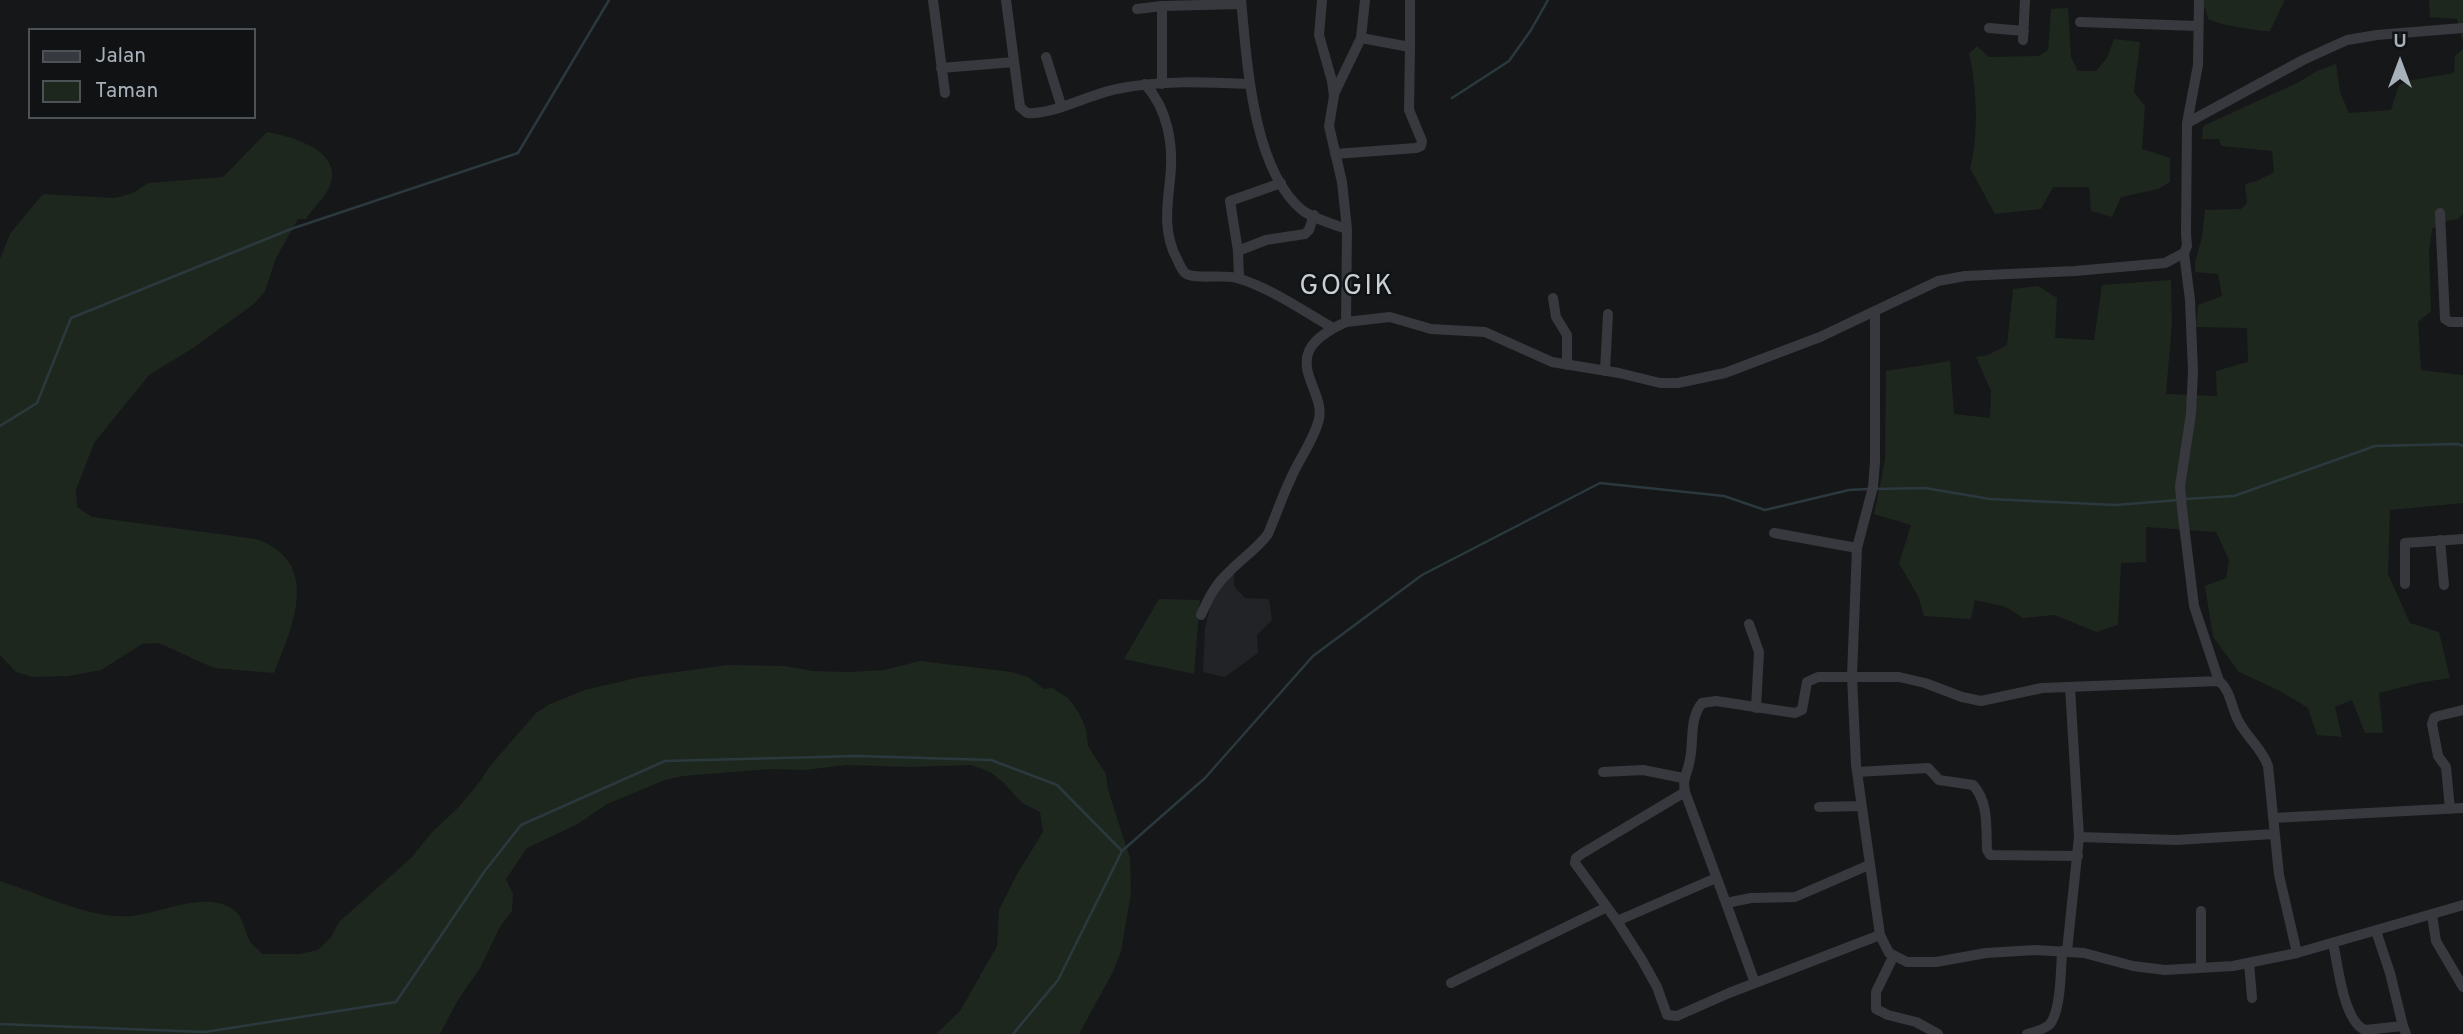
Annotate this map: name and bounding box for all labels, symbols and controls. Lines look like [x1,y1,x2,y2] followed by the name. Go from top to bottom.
[28,28,256,119] legend
[2365,28,2435,98] north arrow
[2393,30,2407,54] text: U
[95,43,146,70] text: Jalan
[95,78,158,105] text: Taman
[1300,271,1394,305] district label: GOGIK

